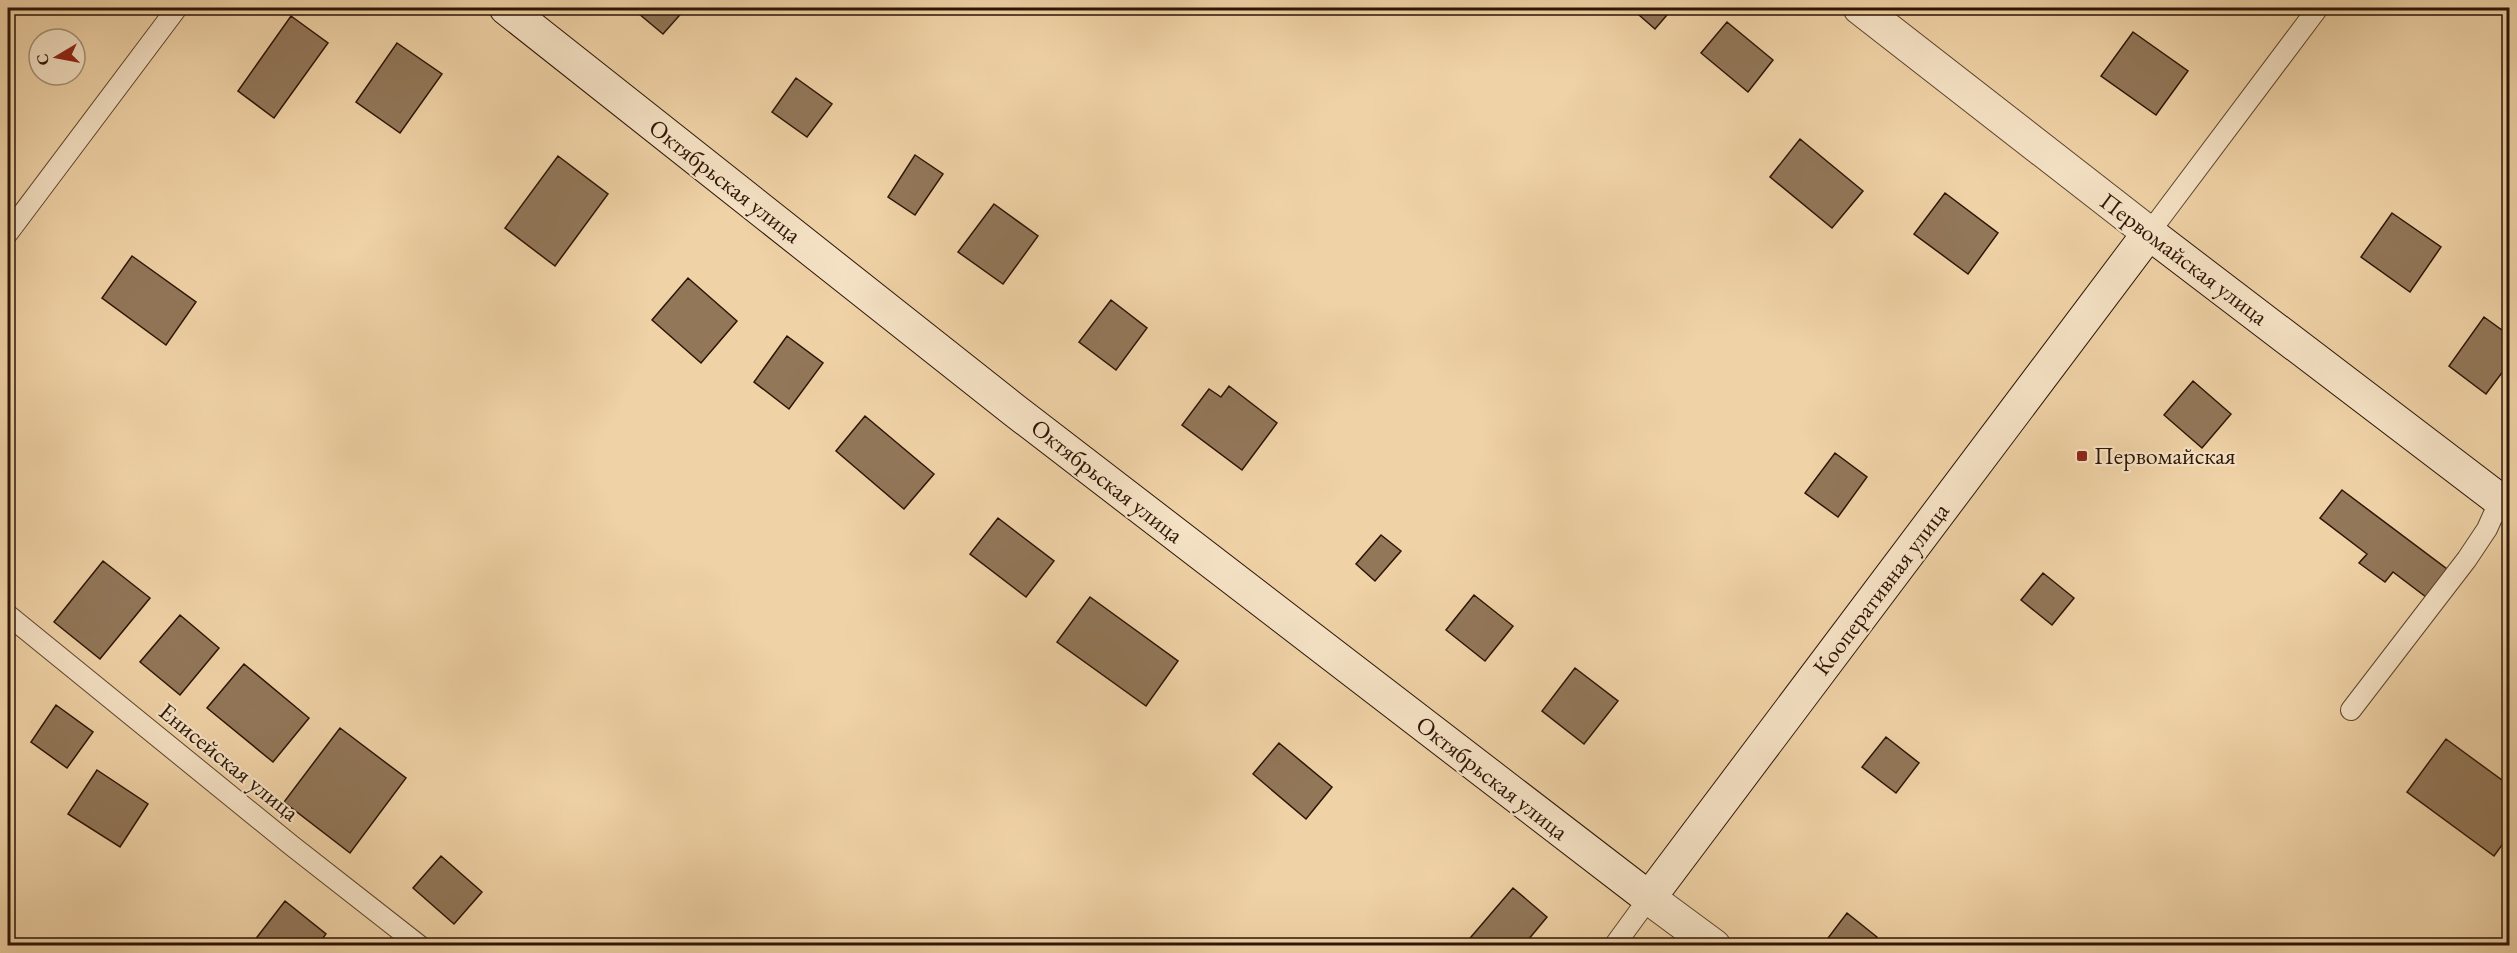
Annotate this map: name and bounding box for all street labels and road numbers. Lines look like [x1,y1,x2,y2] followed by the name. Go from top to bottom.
[643,111,808,250] street label: Октябрьская улица
[2094,185,2275,332] street label: Первомайская улица
[1025,411,1190,550] street label: Октябрьская улица
[1805,496,1956,681] street label: Кооперативная улица
[153,696,306,828] street label: Енисейская улица
[1410,708,1575,847] street label: Октябрьская улица

